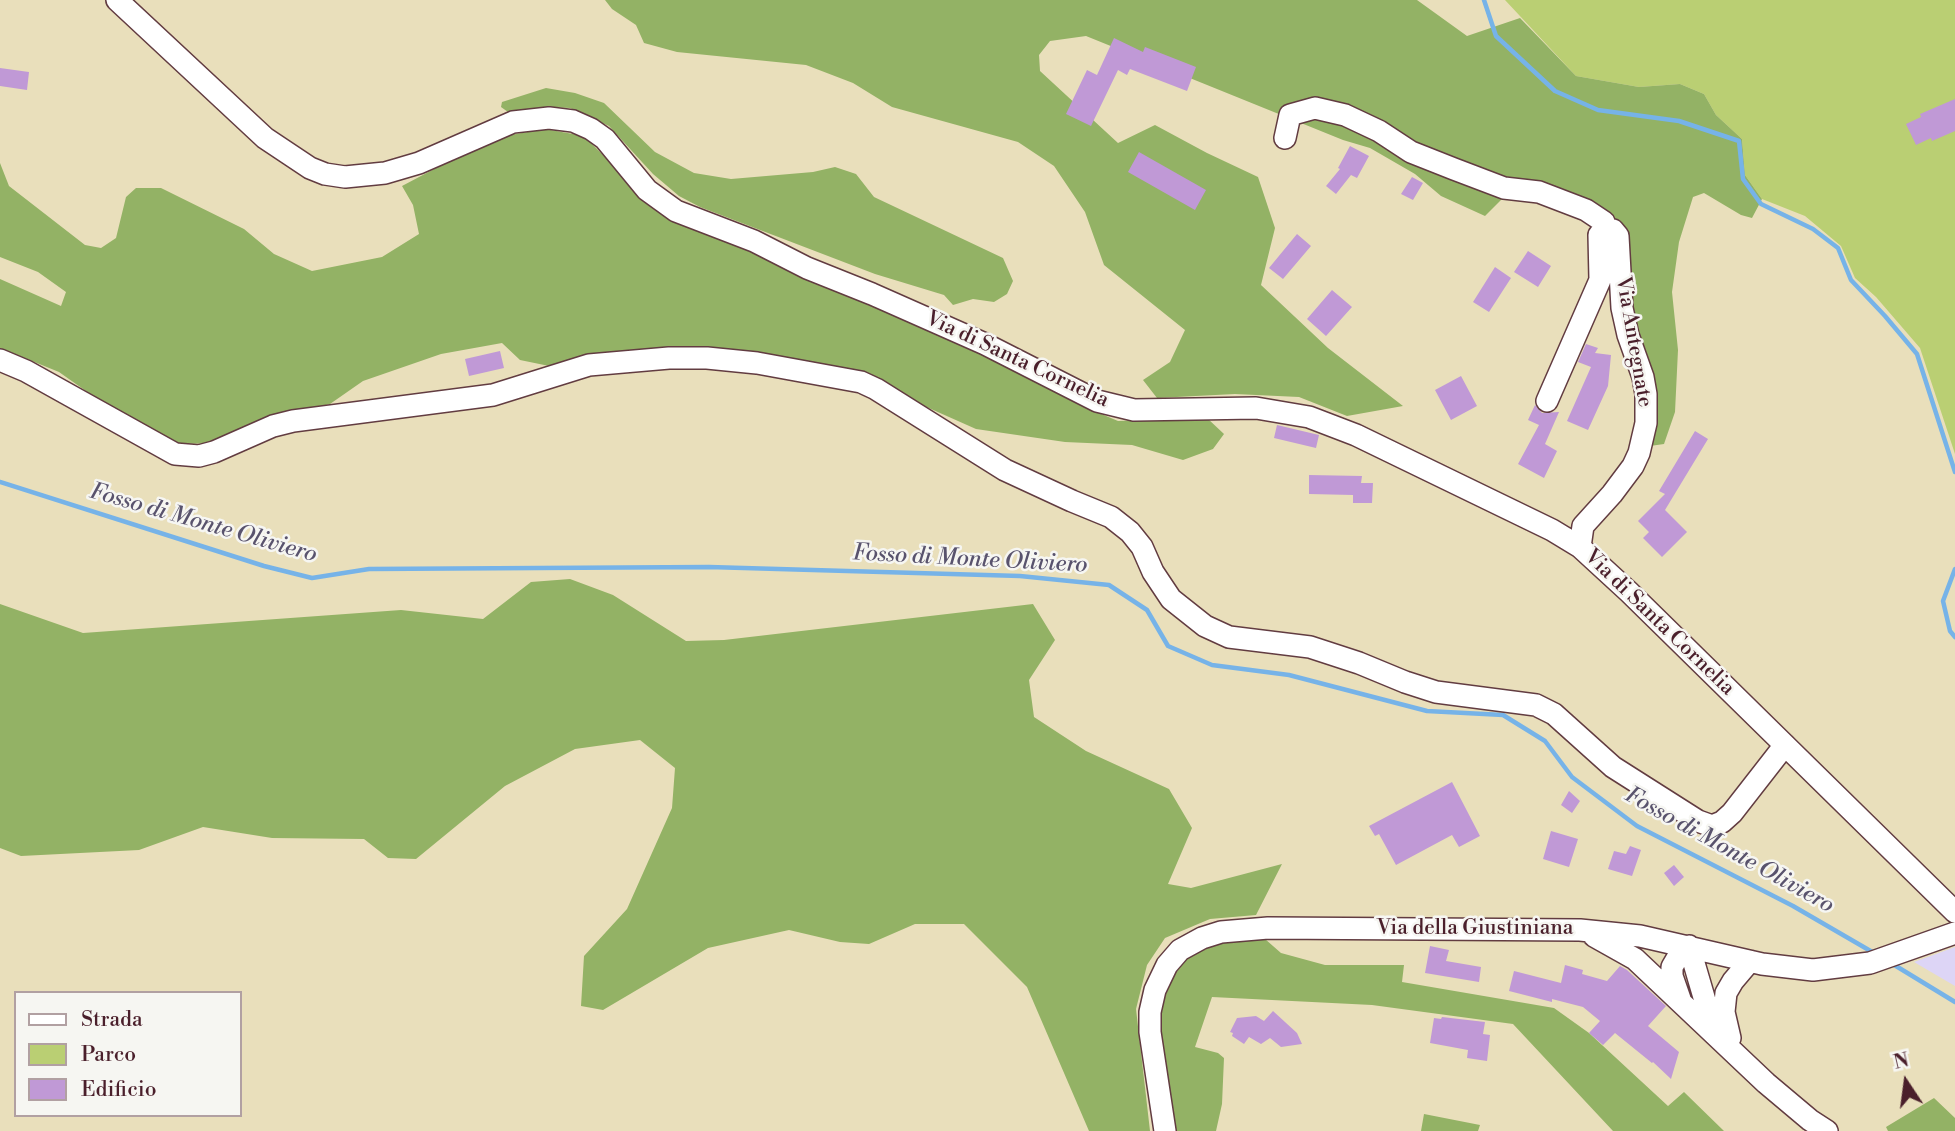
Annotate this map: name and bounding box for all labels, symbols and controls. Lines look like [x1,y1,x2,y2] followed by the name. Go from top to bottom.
[1609,275,1657,409] street label: Via Antegnate
[921,306,1113,414] street label: Via di Santa Cornelia
[86,478,320,570] water label: Fosso di Monte Oliviero
[852,540,1088,580] water label: Fosso di Monte Oliviero
[1579,545,1739,701] street label: Via di Santa Cornelia
[1620,782,1838,920] water label: Fosso di Monte Oliviero
[1377,916,1573,942] street label: Via della Giustiniana
[14,991,242,1117] legend
[81,1007,143,1033] text: Strada
[81,1042,136,1068] text: Parco
[1871,1047,1941,1117] north arrow
[1891,1048,1911,1075] text: N
[81,1077,157,1103] text: Edificio

